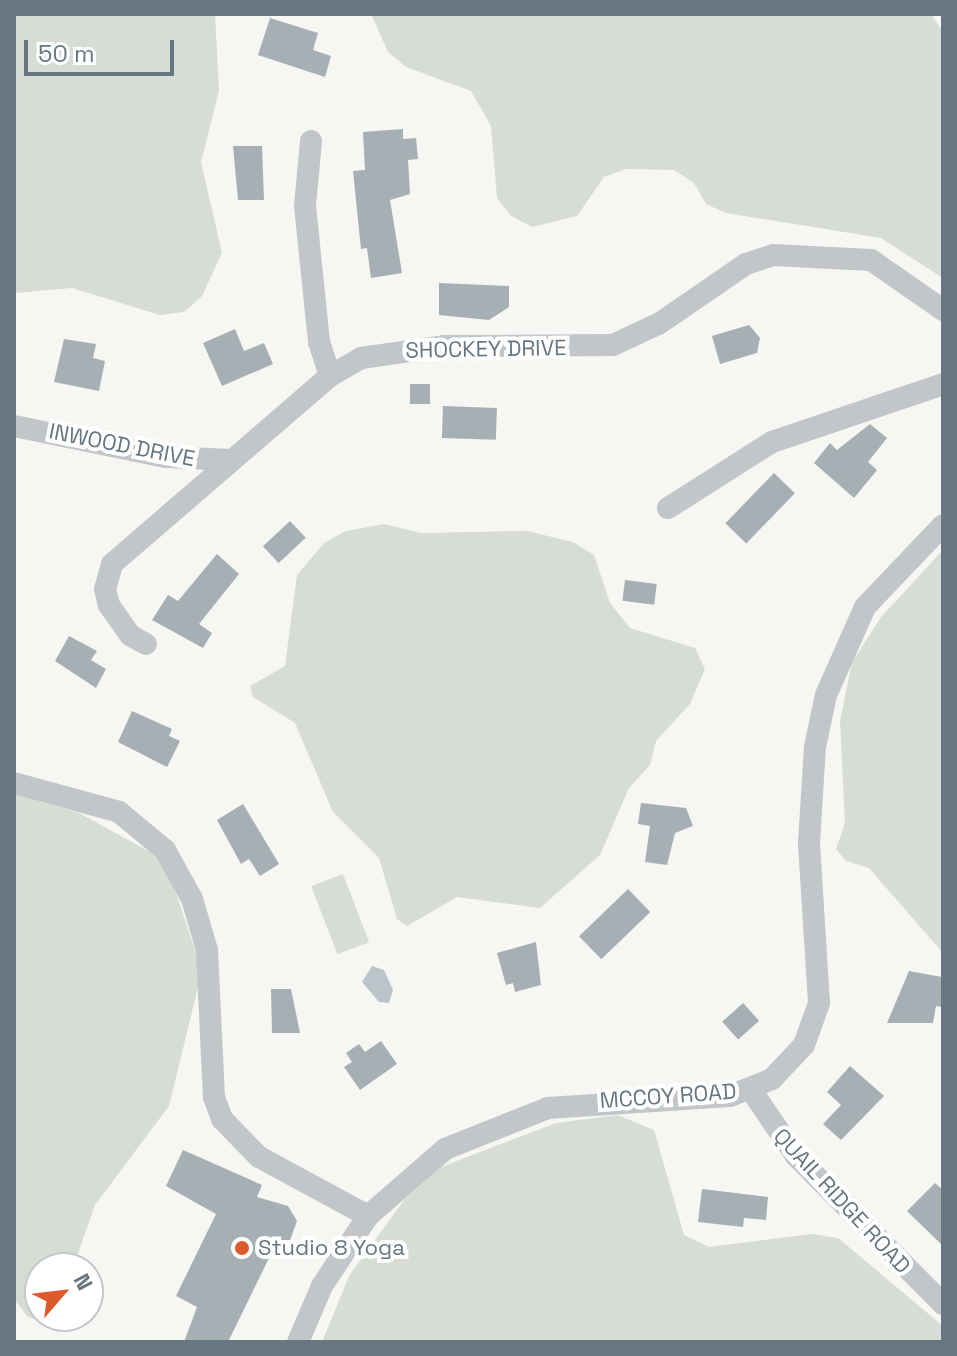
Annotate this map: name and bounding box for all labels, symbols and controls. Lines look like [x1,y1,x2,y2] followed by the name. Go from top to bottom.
[28,24,178,74] scale bar
[38,38,95,69] text: 50 m
[405,334,567,364] street label: SHOCKEY DRIVE
[47,418,197,472] street label: INWOOD DRIVE
[599,1078,737,1114] street label: MCCOY ROAD
[768,1123,916,1279] street label: QUAIL RIDGE ROAD
[258,1235,405,1261] place label: Studio 8 Yoga
[233,1239,251,1257] marker: Studio 8 Yoga
[24,1252,104,1332] north arrow
[68,1269,99,1295] text: N

